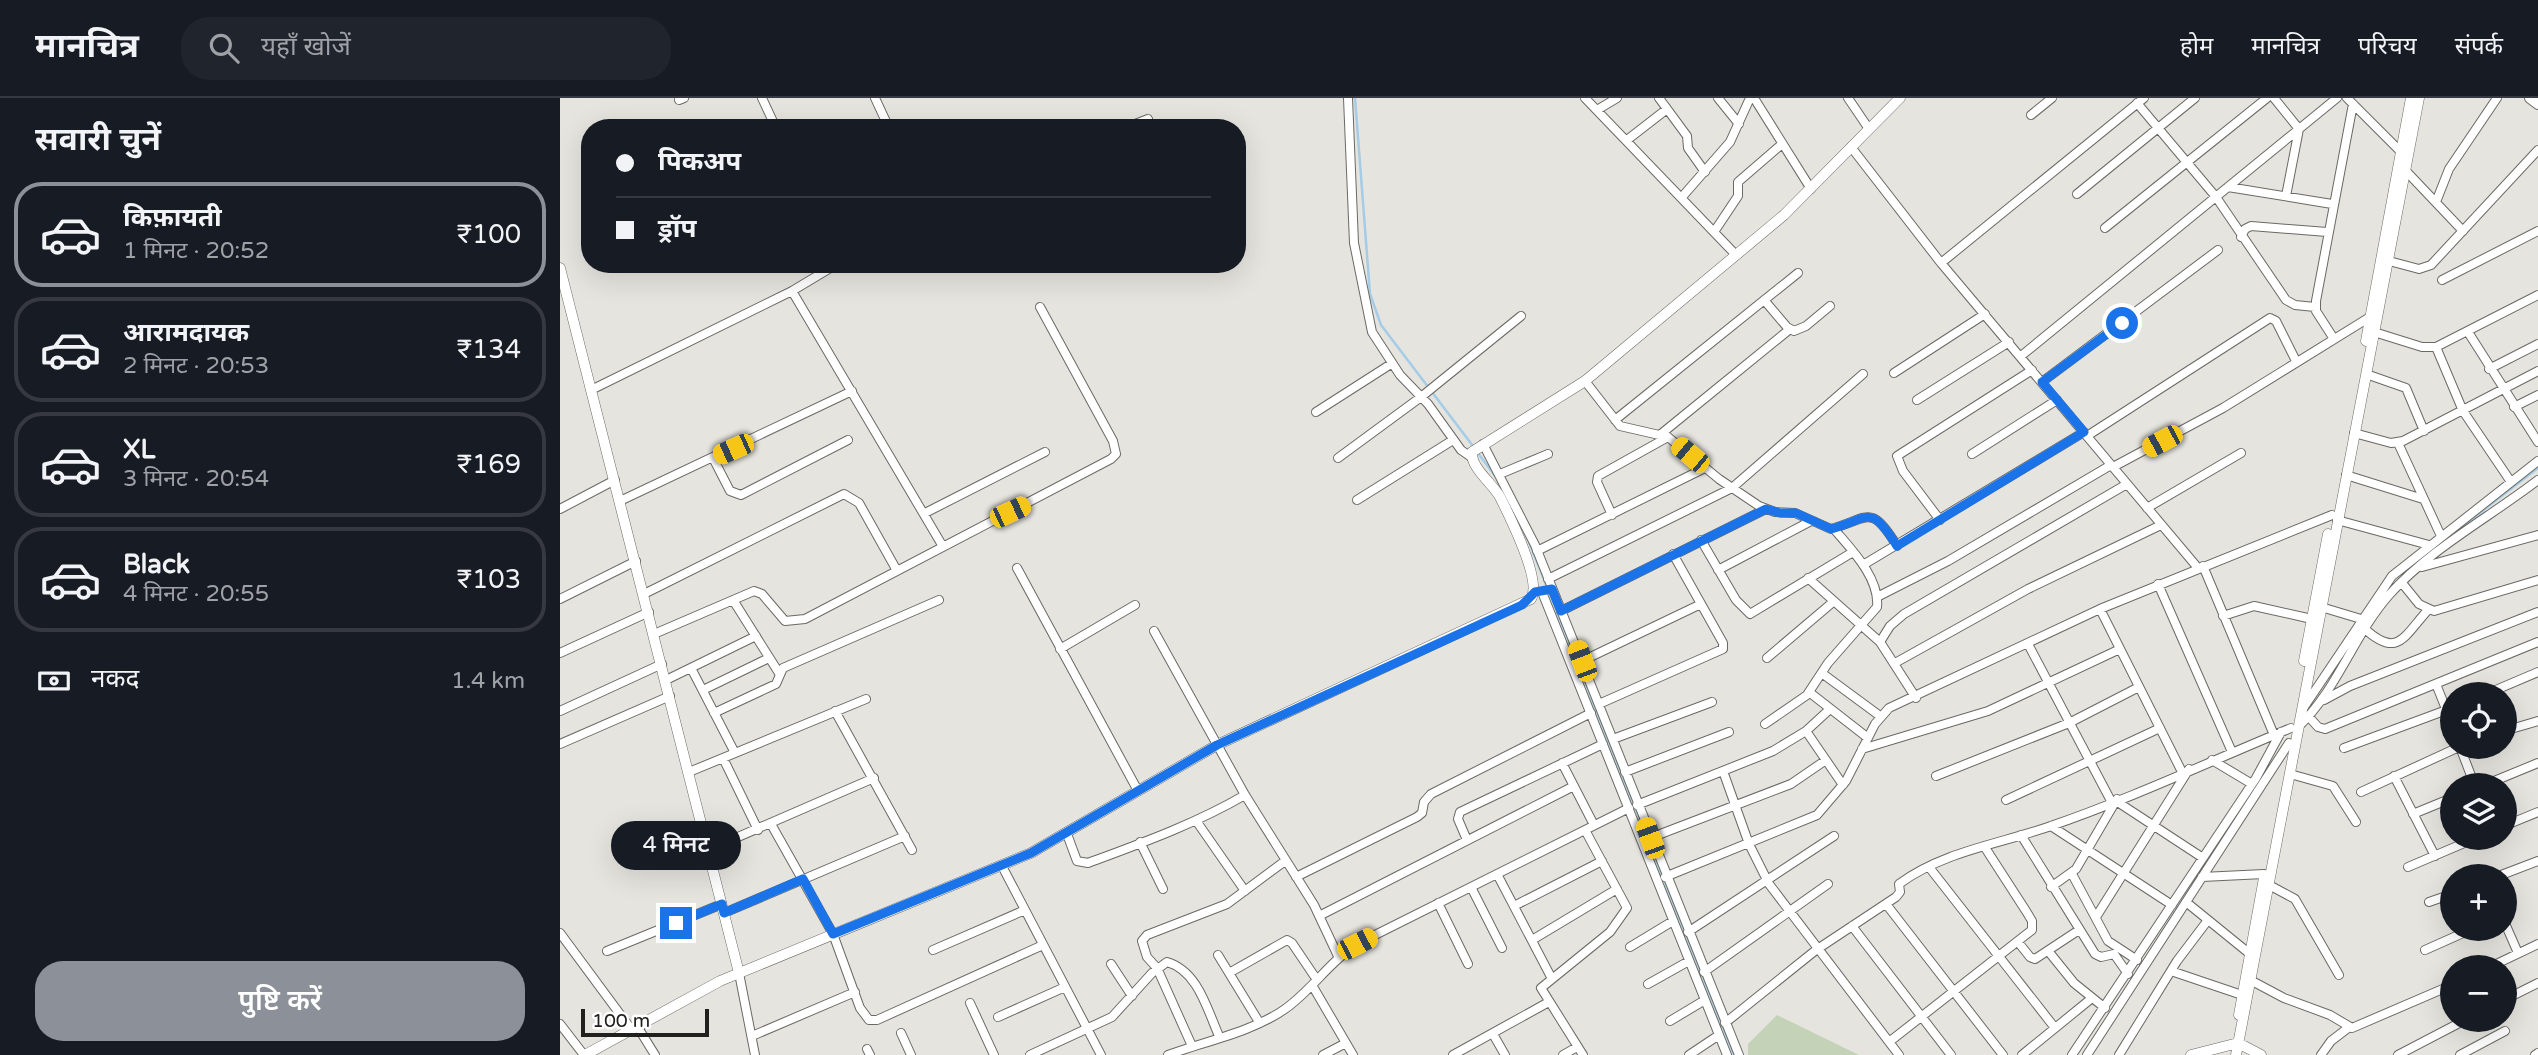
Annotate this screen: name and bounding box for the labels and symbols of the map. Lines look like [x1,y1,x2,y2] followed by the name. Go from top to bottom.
[2106,307,2138,339] route start
[2139,422,2186,460] car
[710,431,757,467] car
[1668,433,1713,477] car
[987,494,1034,530] car
[1565,638,1600,684] car
[1633,815,1668,861] car
[611,822,741,870] callout: 4 मिनट
[660,907,692,939] route end
[1334,925,1381,963] car
[581,1006,709,1038] scale bar

